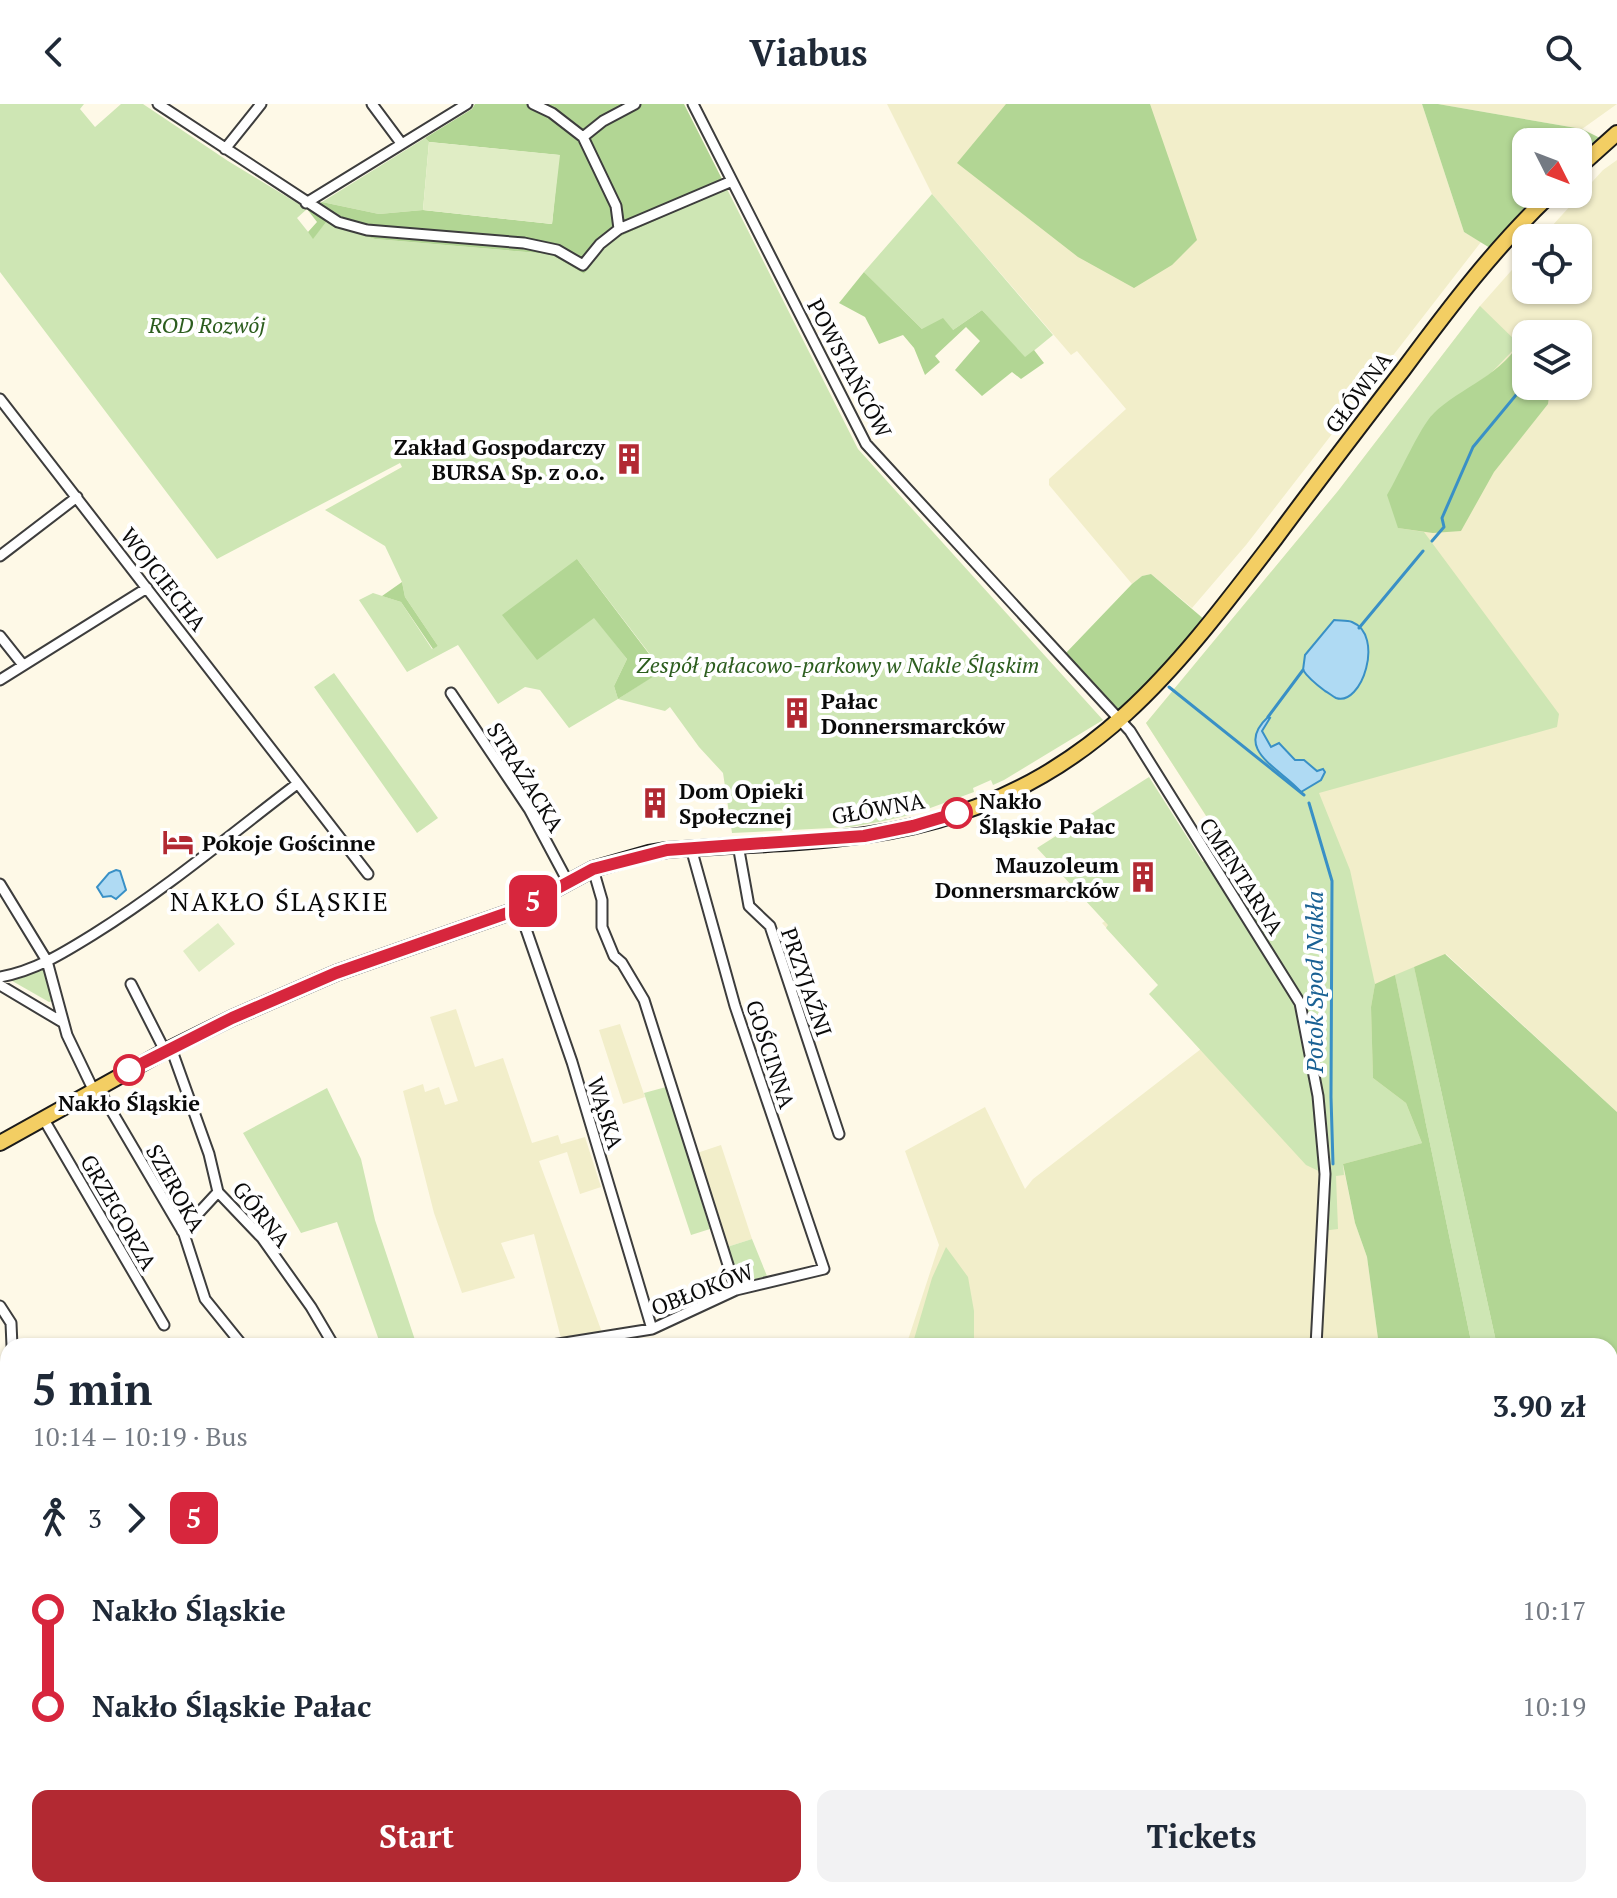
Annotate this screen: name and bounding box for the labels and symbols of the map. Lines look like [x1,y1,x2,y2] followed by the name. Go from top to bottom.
[1512,128,1592,208] north arrow
[801,293,899,443] street label: POWSTAŃCÓW
[147,310,266,339] park label: ROD Rozwój
[1318,345,1398,438] street label: GŁÓWNA
[394,432,605,486] place label: Zakład Gospodarczy BURSA Sp. z o.o.
[612,442,646,476] building icon: Zakład Gospodarczy BURSA Sp. z o.o.
[115,521,214,637] street label: WOJCIECHA
[637,650,1039,679] park label: Zespół pałacowo-parkowy w Nakle Śląskim
[821,686,1006,740] place label: Pałac Donnersmarcków
[780,696,814,730] building icon: Pałac Donnersmarcków
[481,717,572,838] street label: STRAŻACKA
[679,776,804,830] place label: Dom Opieki Społecznej
[829,785,928,830] street label: GŁÓWNA
[638,786,672,820] building icon: Dom Opieki Społecznej
[979,786,1116,840] place label: Nakło Śląskie Pałac
[942,798,972,828] marker: Nakło Śląskie Pałac
[1193,812,1291,941] street label: CMENTARNA
[161,825,195,859] hotel icon: Pokoje Gościnne
[202,828,376,857] place label: Pokoje Gościnne
[935,850,1120,904] place label: Mauzoleum Donnersmarcków
[1126,860,1160,894] building icon: Mauzoleum Donnersmarcków
[507,875,559,927] line badge: 5
[170,884,390,918] district label: NAKŁO ŚLĄSKIE
[1298,891,1330,1074] water label: Potok Spod Nakła
[775,924,839,1040] street label: PRZYJAŹNI
[740,996,802,1113] street label: GOŚCINNA
[114,1055,144,1085] marker: Nakło Śląskie
[581,1073,631,1154] street label: WĄSKA
[58,1088,200,1117] place label: Nakło Śląskie
[140,1139,213,1238] street label: SZEROKA
[74,1149,164,1276] street label: GRZEGORZA
[227,1175,298,1254] street label: GÓRNA
[647,1256,758,1322] street label: OBŁOKÓW

